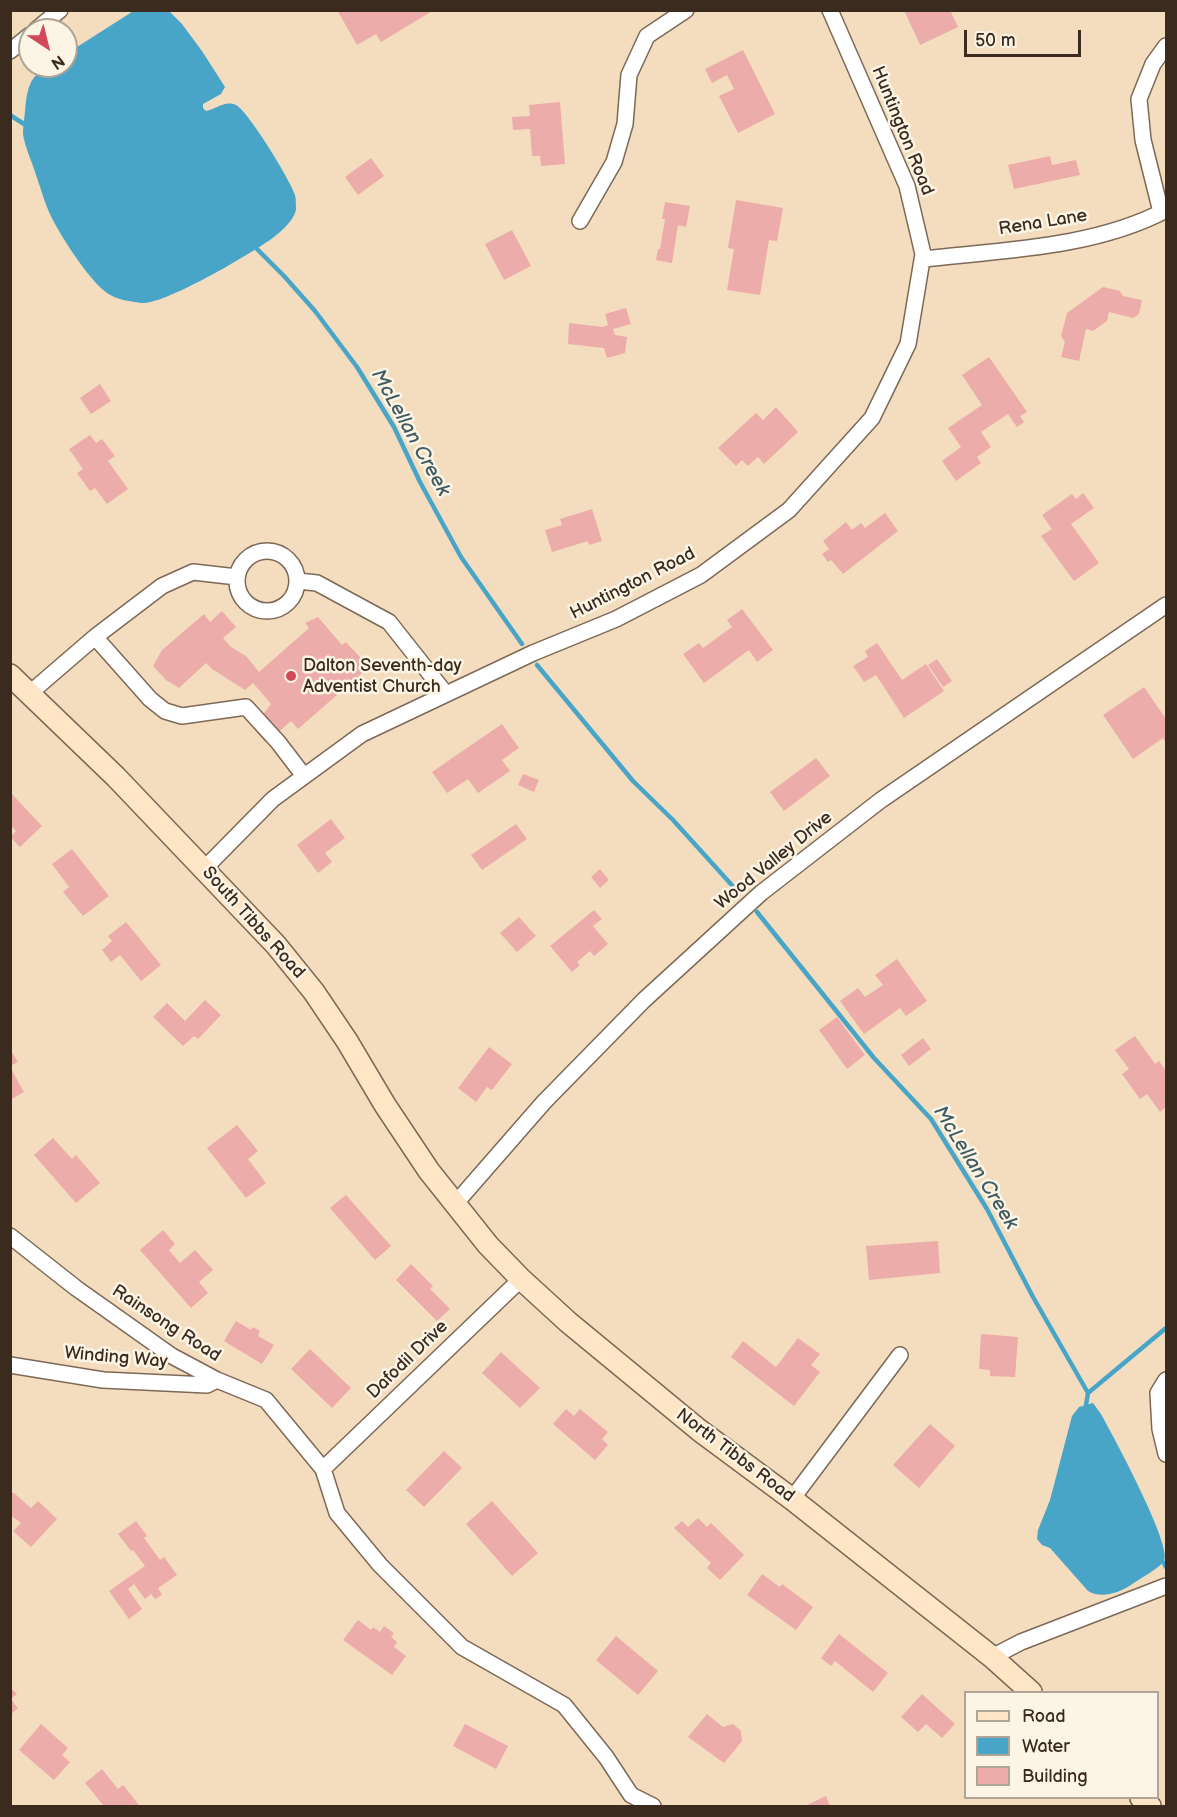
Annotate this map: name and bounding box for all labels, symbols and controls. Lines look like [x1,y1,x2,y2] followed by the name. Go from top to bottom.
[18,18,78,78] north arrow
[967,18,1084,56] scale bar
[975,30,1016,51] text: 50 m
[47,50,68,73] text: N
[866,63,938,199] street label: Huntington Road
[997,205,1089,241] street label: Rena Lane
[365,365,455,501] water label: McLellan Creek
[567,543,699,625] street label: Huntington Road
[303,655,462,698] place label: Dalton Seventh-day Adventist Church
[284,669,298,683] marker: Dalton Seventh-day Adventist Church
[711,807,837,915] street label: Wood Valley Drive
[197,863,309,983] street label: South Tibbs Road
[927,1102,1023,1234] water label: McLellan Creek
[108,1281,224,1367] street label: Rainsong Road
[363,1316,453,1404] street label: Dafodil Drive
[63,1343,169,1373] street label: Winding Way
[672,1404,798,1508] street label: North Tibbs Road
[964,1691,1159,1799] legend
[1022,1706,1066,1727] text: Road
[1022,1736,1070,1757] text: Water
[1022,1766,1088,1787] text: Building

